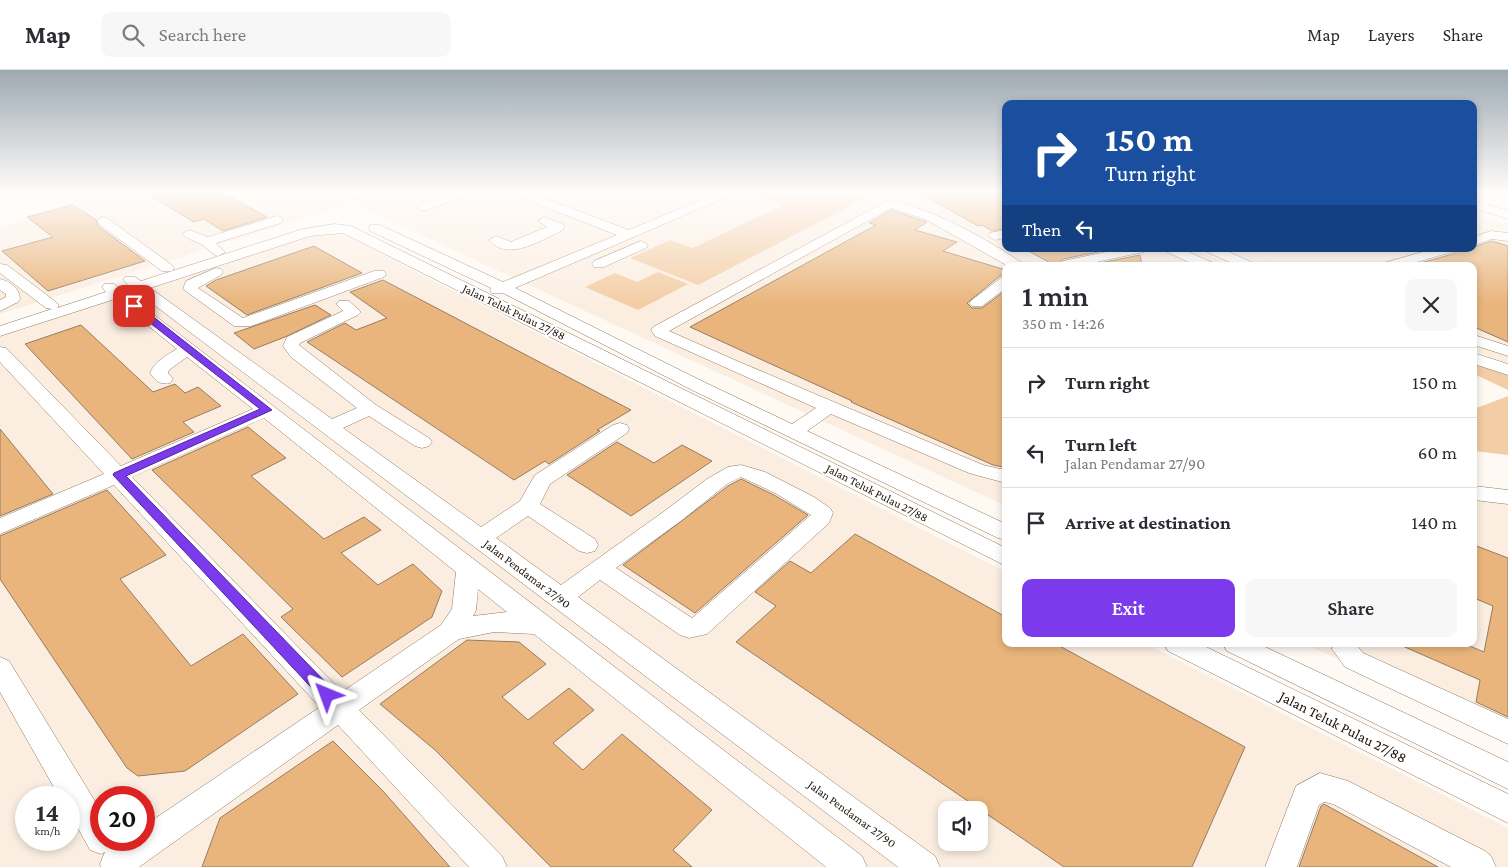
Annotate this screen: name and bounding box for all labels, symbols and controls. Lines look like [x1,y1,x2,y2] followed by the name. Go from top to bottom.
[101,12,451,57] search box
[25,21,71,48] text: Map
[119,21,147,49] icon: search
[159,24,246,45] text: Search here
[1307,25,1340,45] text: Map
[1368,25,1415,45] text: Layers
[1443,25,1483,45] text: Share
[1022,120,1087,185] icon: right
[1105,120,1193,159] text: 150 m
[1105,161,1196,186] text: Turn right
[1071,215,1099,243] icon: left
[1022,219,1061,240] text: Then
[1022,279,1089,312] text: 1 min
[1405,279,1457,331] button: close
[459,281,568,343] street label: Jalan Teluk Pulau 27/88
[113,285,155,327] pin
[120,292,148,320] icon: arrive
[1022,315,1105,332] text: 350 m · 14:26
[1022,369,1050,397] icon: right
[1065,372,1150,393] text: Turn right
[1412,372,1457,393] text: 150 m
[1065,434,1137,455] text: Turn left
[1022,439,1050,467] icon: left
[1418,442,1457,463] text: 60 m
[1065,455,1205,472] text: Jalan Pendamar 27/90
[823,461,930,525] street label: Jalan Teluk Pulau 27/88
[1022,509,1050,537] icon: arrive
[1065,512,1231,533] text: Arrive at destination
[1411,512,1457,533] text: 140 m
[480,536,573,611] street label: Jalan Pendamar 27/90
[1022,579,1235,637] button: Exit
[1245,579,1457,637] button: Share
[300,668,352,720] position arrow
[1274,687,1409,767] street label: Jalan Teluk Pulau 27/88
[805,777,899,851] street label: Jalan Pendamar 27/90
[90,786,155,851] speed limit sign: 20
[36,799,59,826] text: 14
[938,801,988,851] map controls
[938,801,988,851] button: sound
[35,824,60,838] text: km/h

